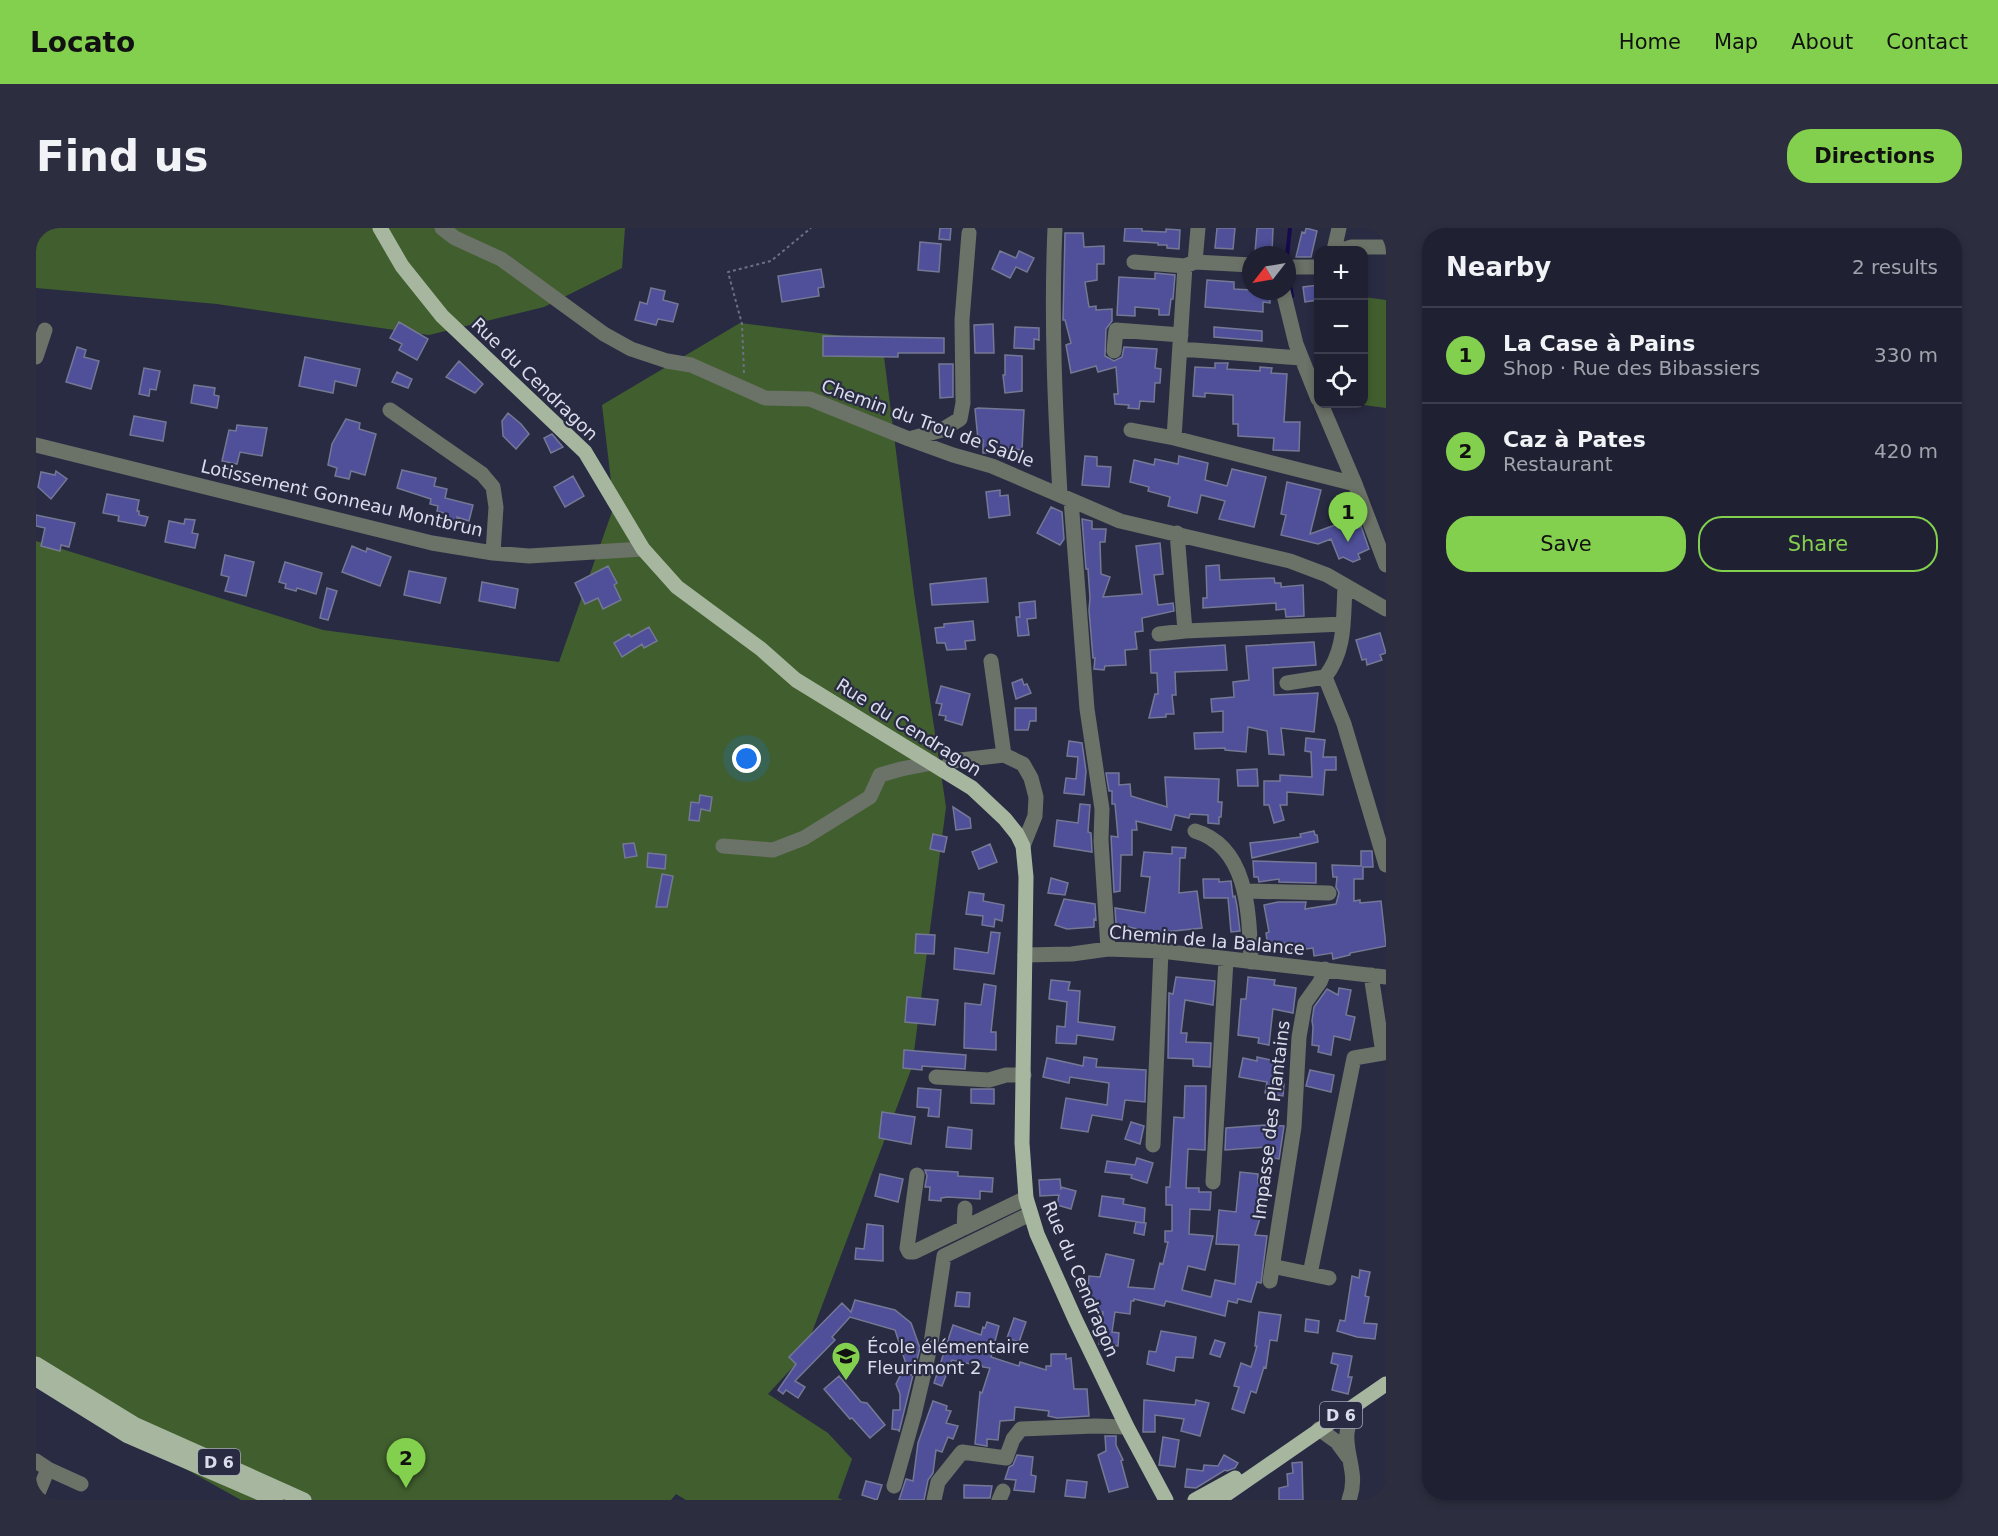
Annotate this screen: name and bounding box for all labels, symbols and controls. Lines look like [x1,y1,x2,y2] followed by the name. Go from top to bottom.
[30,26,135,59] text: Locato
[1619,30,1681,54] text: Home
[1714,30,1758,54] text: Map
[1791,30,1853,54] text: About
[1886,30,1968,54] text: Contact
[1787,129,1962,183] button: Directions
[36,132,209,181] text: Find us
[1242,246,1296,300] north arrow
[1314,246,1368,408] map controls
[1314,246,1368,300] button: +
[1446,252,1551,282] text: Nearby
[1852,255,1938,279] text: 2 results
[1314,300,1368,354] button: −
[468,313,602,445] street label: Rue du Cendragon
[1503,331,1695,356] text: La Case à Pains
[1459,343,1472,367] text: 1
[1874,343,1938,367] text: 330 m
[1314,354,1368,408] button: locate
[1503,356,1760,380] text: Shop · Rue des Bibassiers
[819,375,1037,471] street label: Chemin du Trou de Sable
[1503,427,1646,452] text: Caz à Pates
[1459,439,1472,463] text: 2
[1874,439,1938,463] text: 420 m
[1503,452,1613,476] text: Restaurant
[199,455,485,541] street label: Lotissement Gonneau Montbrun
[1328,492,1368,542] pin: 1
[1446,516,1686,572] button: Save
[1698,516,1938,572] button: Share
[833,674,985,780] street label: Rue du Cendragon
[732,744,761,773] your location
[1108,921,1306,959] street label: Chemin de la Balance
[1248,1019,1294,1221] street label: Impasse des Plantains
[1039,1198,1123,1360] street label: Rue du Cendragon
[867,1336,1029,1378] place label: École élémentaire Fleurimont 2
[830,1340,862,1382] school or university icon: École élémentaire Fleurimont 2
[1320,1402,1362,1428] road number: D 6
[386,1438,425,1488] pin: 2
[198,1449,240,1475] road number: D 6

